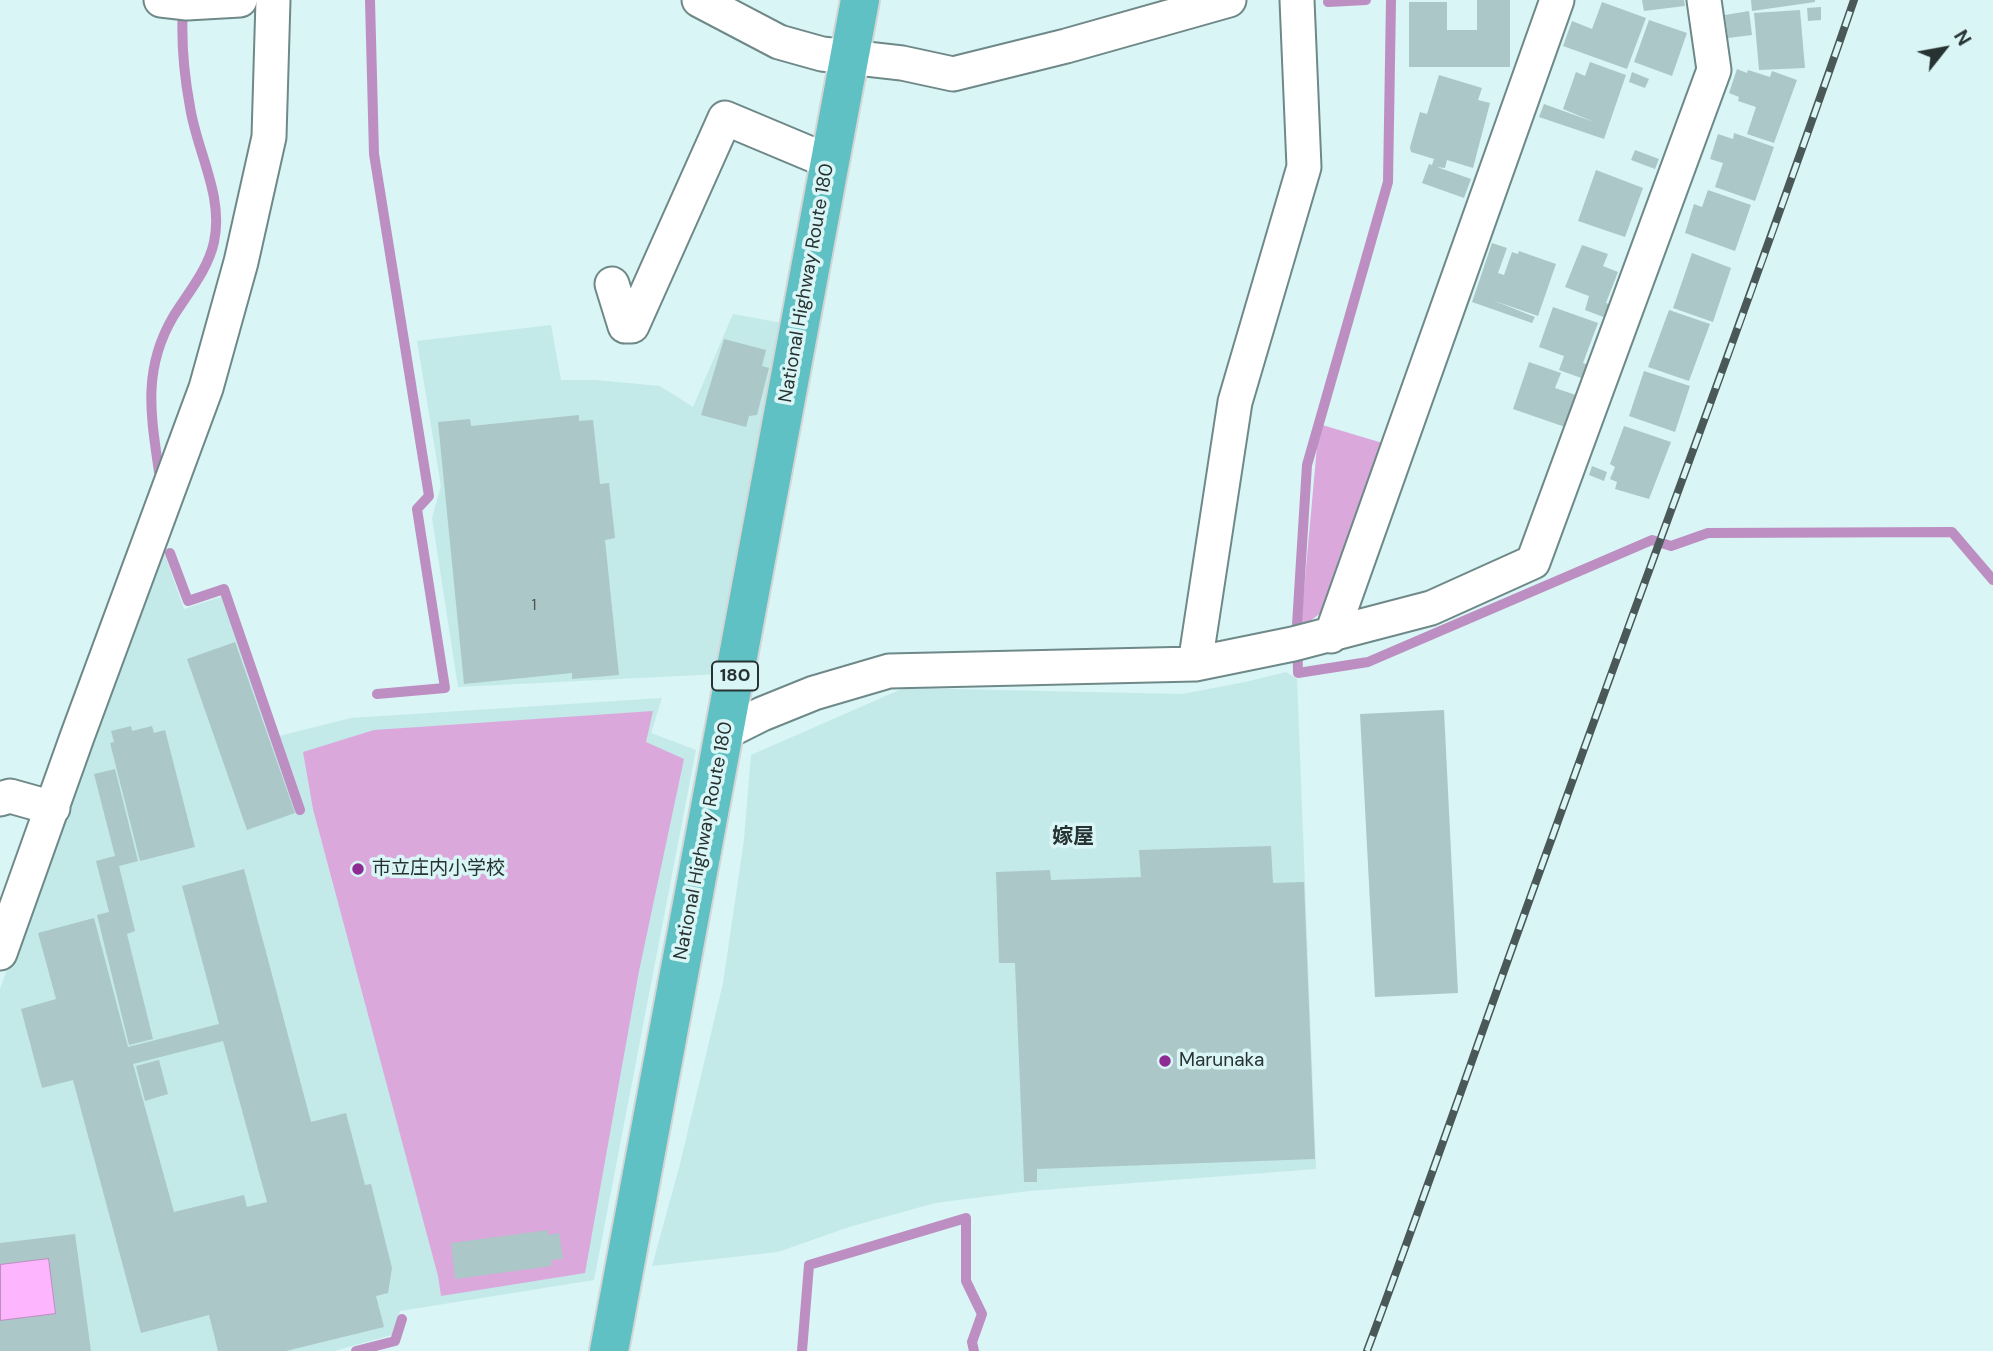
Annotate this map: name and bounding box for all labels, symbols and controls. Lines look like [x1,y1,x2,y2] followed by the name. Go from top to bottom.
[1909,14,1979,84] north arrow
[1948,26,1977,50] text: N
[775,162,839,404] street label: National Highway Route 180
[532,596,536,616] house number: 1
[712,662,758,690] road number: 180
[670,720,738,962] street label: National Highway Route 180
[1052,824,1094,850] district label: 嫁屋
[372,858,505,880] place label: 市立庄内小学校
[350,861,366,877] marker: 市立庄内小学校
[1179,1050,1264,1072] place label: Marunaka
[1157,1053,1173,1069] marker: Marunaka

